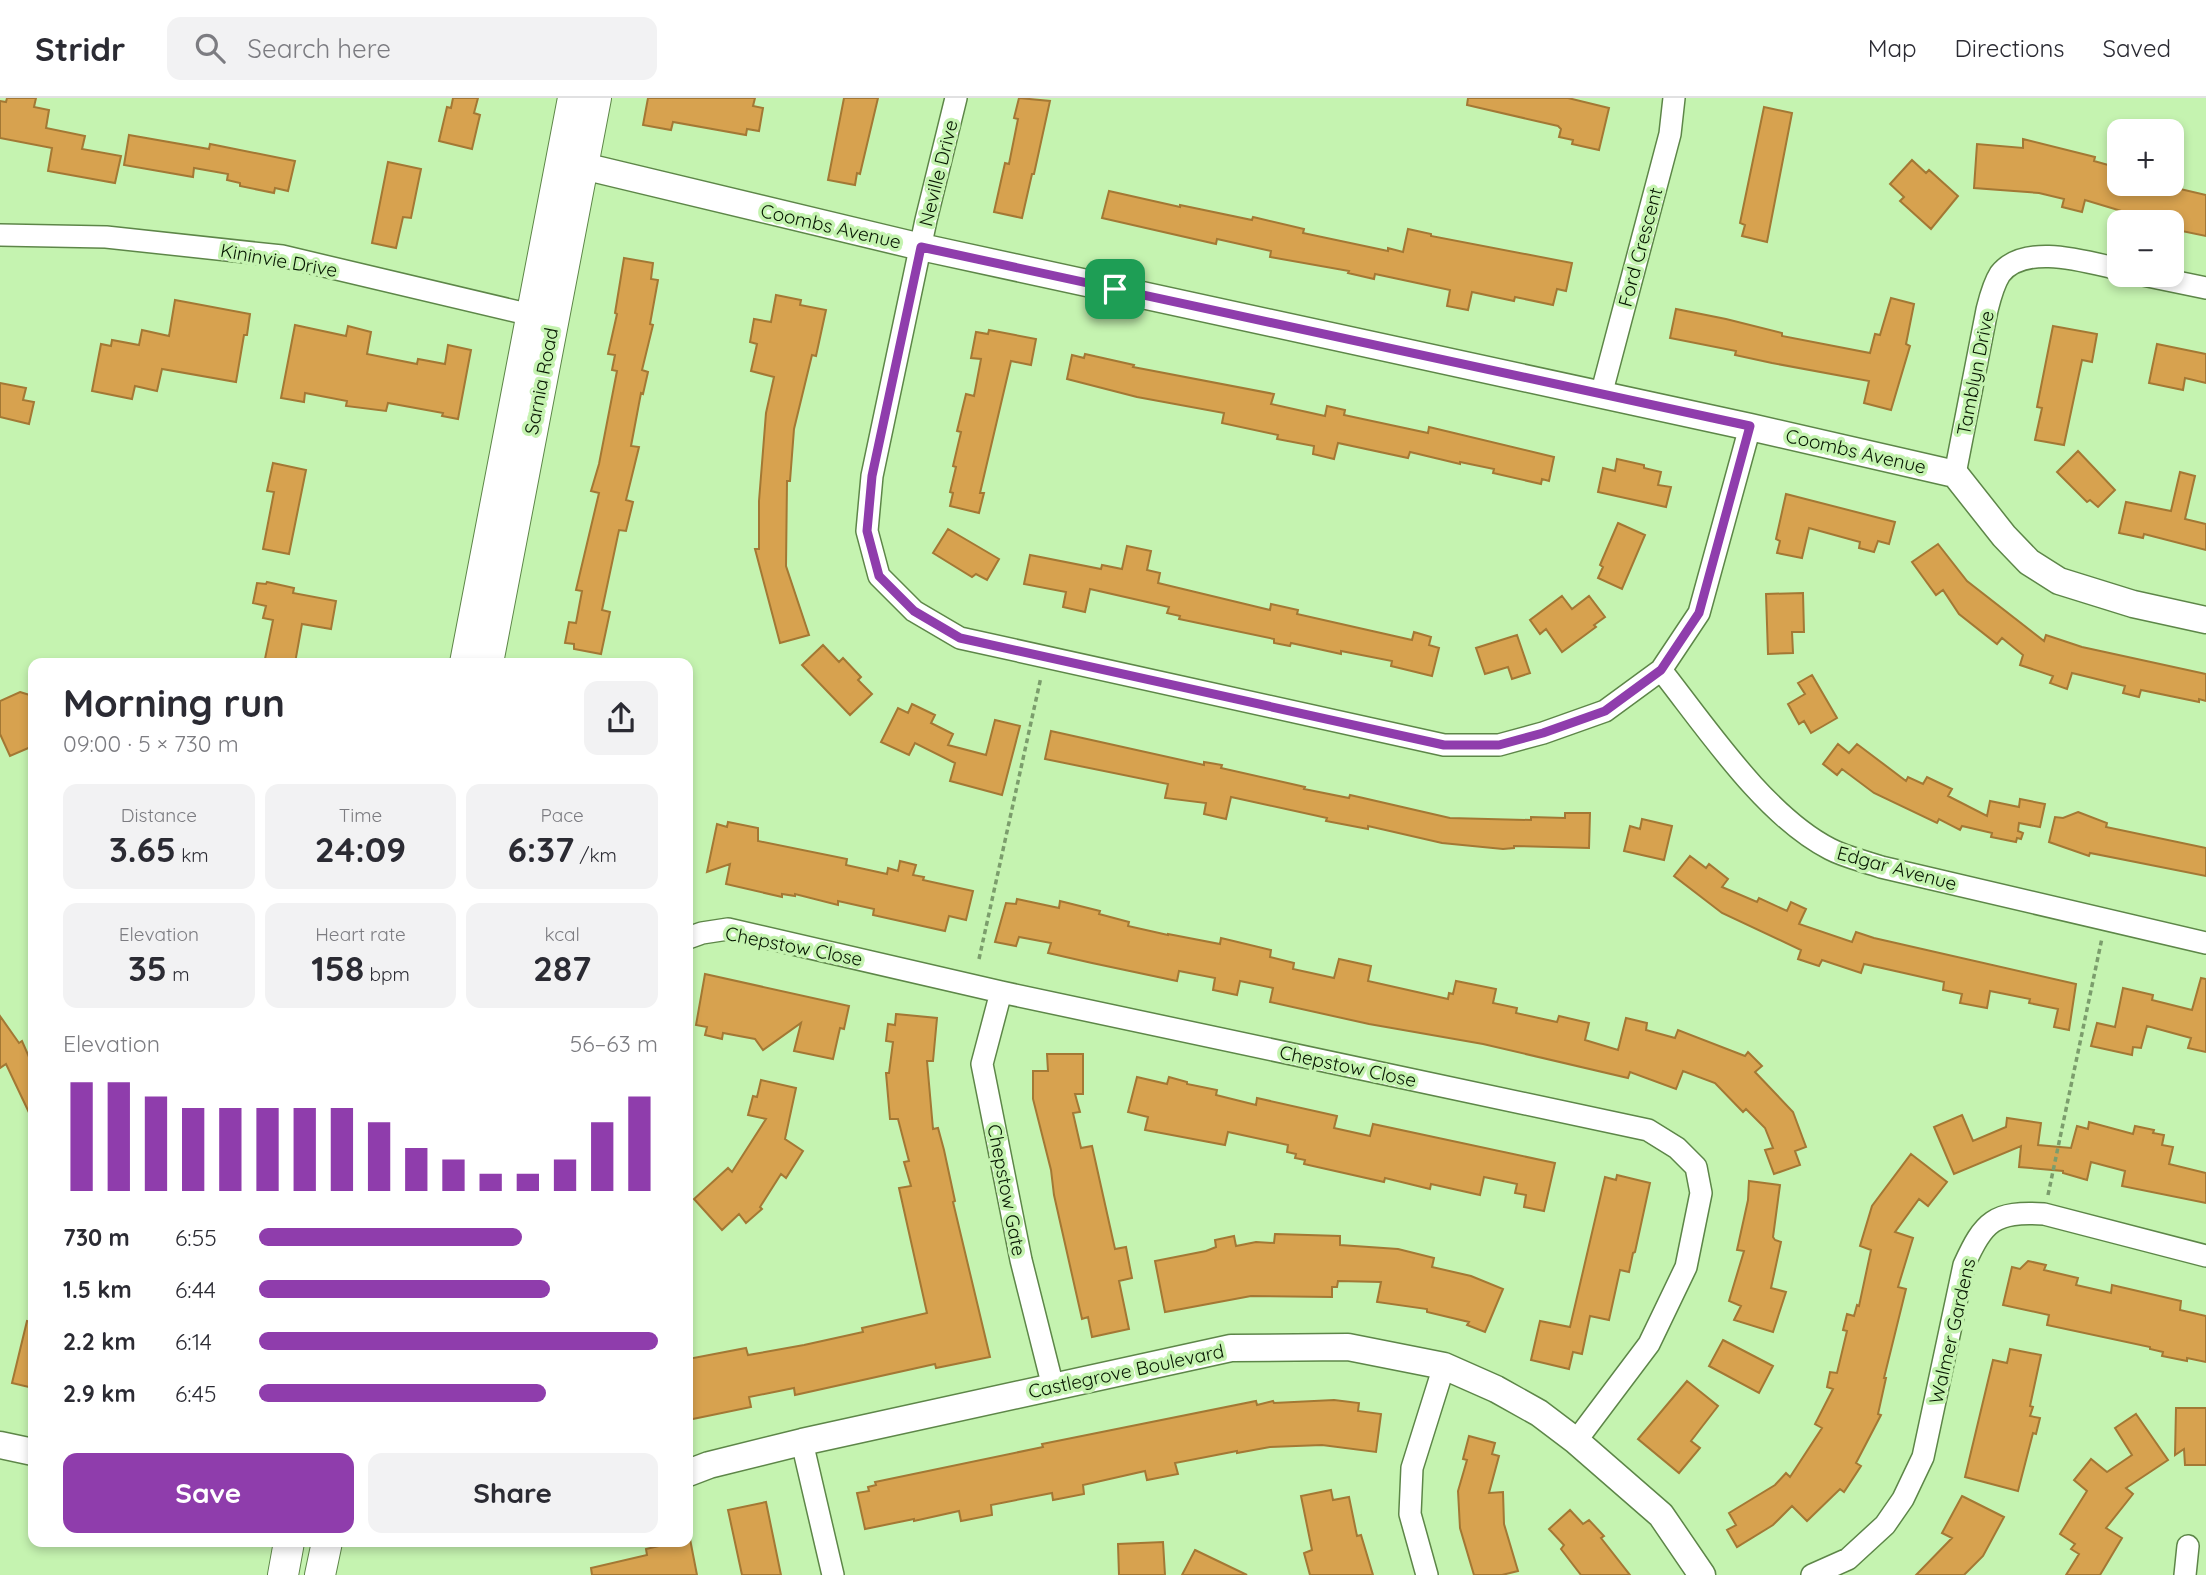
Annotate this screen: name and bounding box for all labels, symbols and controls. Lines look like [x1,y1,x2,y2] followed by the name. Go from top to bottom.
[167,17,657,80] search box
[35,28,125,69] text: Stridr
[191,29,229,67] icon: search
[247,32,391,65] text: Search here
[1868,33,1917,63] text: Map
[1955,33,2065,63] text: Directions
[2103,33,2171,63] text: Saved
[913,117,963,229] street label: Neville Drive
[2107,119,2184,287] map controls
[2107,119,2184,196] button: +
[1613,185,1667,309] street label: Ford Crescent
[758,198,904,254] street label: Coombs Avenue
[2107,210,2184,287] button: −
[219,238,339,282] street label: Kininvie Drive
[1085,259,1145,319] pin
[1096,270,1134,308] icon: arrive
[1951,309,1999,437] street label: Tamblyn Drive
[519,326,563,436] street label: Sarnia Road
[1783,423,1929,479] street label: Coombs Avenue
[63,679,285,727] text: Morning run
[584,681,658,755] button: share
[63,729,239,758] text: 09:00 · 5 × 730 m
[121,803,197,827] text: Distance
[339,803,382,827] text: Time
[541,803,584,827] text: Pace
[109,827,176,871] text: 3.65
[315,827,406,871] text: 24:09
[507,827,574,871] text: 6:37
[1835,840,1959,896] street label: Edgar Avenue
[176,843,209,867] text: km
[574,843,617,867] text: /km
[723,921,865,971] street label: Chepstow Close
[119,922,199,946] text: Elevation
[315,922,406,946] text: Heart rate
[544,922,580,946] text: kcal
[128,946,167,990] text: 35
[311,946,364,990] text: 158
[533,946,591,990] text: 287
[167,962,190,986] text: m
[364,962,410,986] text: bpm
[63,1029,160,1058] text: Elevation
[570,1029,658,1058] text: 56–63 m
[1277,1040,1419,1092] street label: Chepstow Close
[982,1122,1032,1258] street label: Chepstow Gate
[63,1223,130,1252] text: 730 m
[175,1223,217,1252] text: 6:55
[1924,1256,1980,1406] street label: Walmer Gardens
[63,1275,132,1304] text: 1.5 km
[175,1275,216,1304] text: 6:44
[63,1327,136,1356] text: 2.2 km
[175,1327,212,1356] text: 6:14
[1026,1339,1226,1403] street label: Castlegrove Boulevard
[63,1379,136,1408] text: 2.9 km
[175,1379,217,1408] text: 6:45
[63,1453,354,1533] button: Save
[368,1453,658,1533] button: Share

